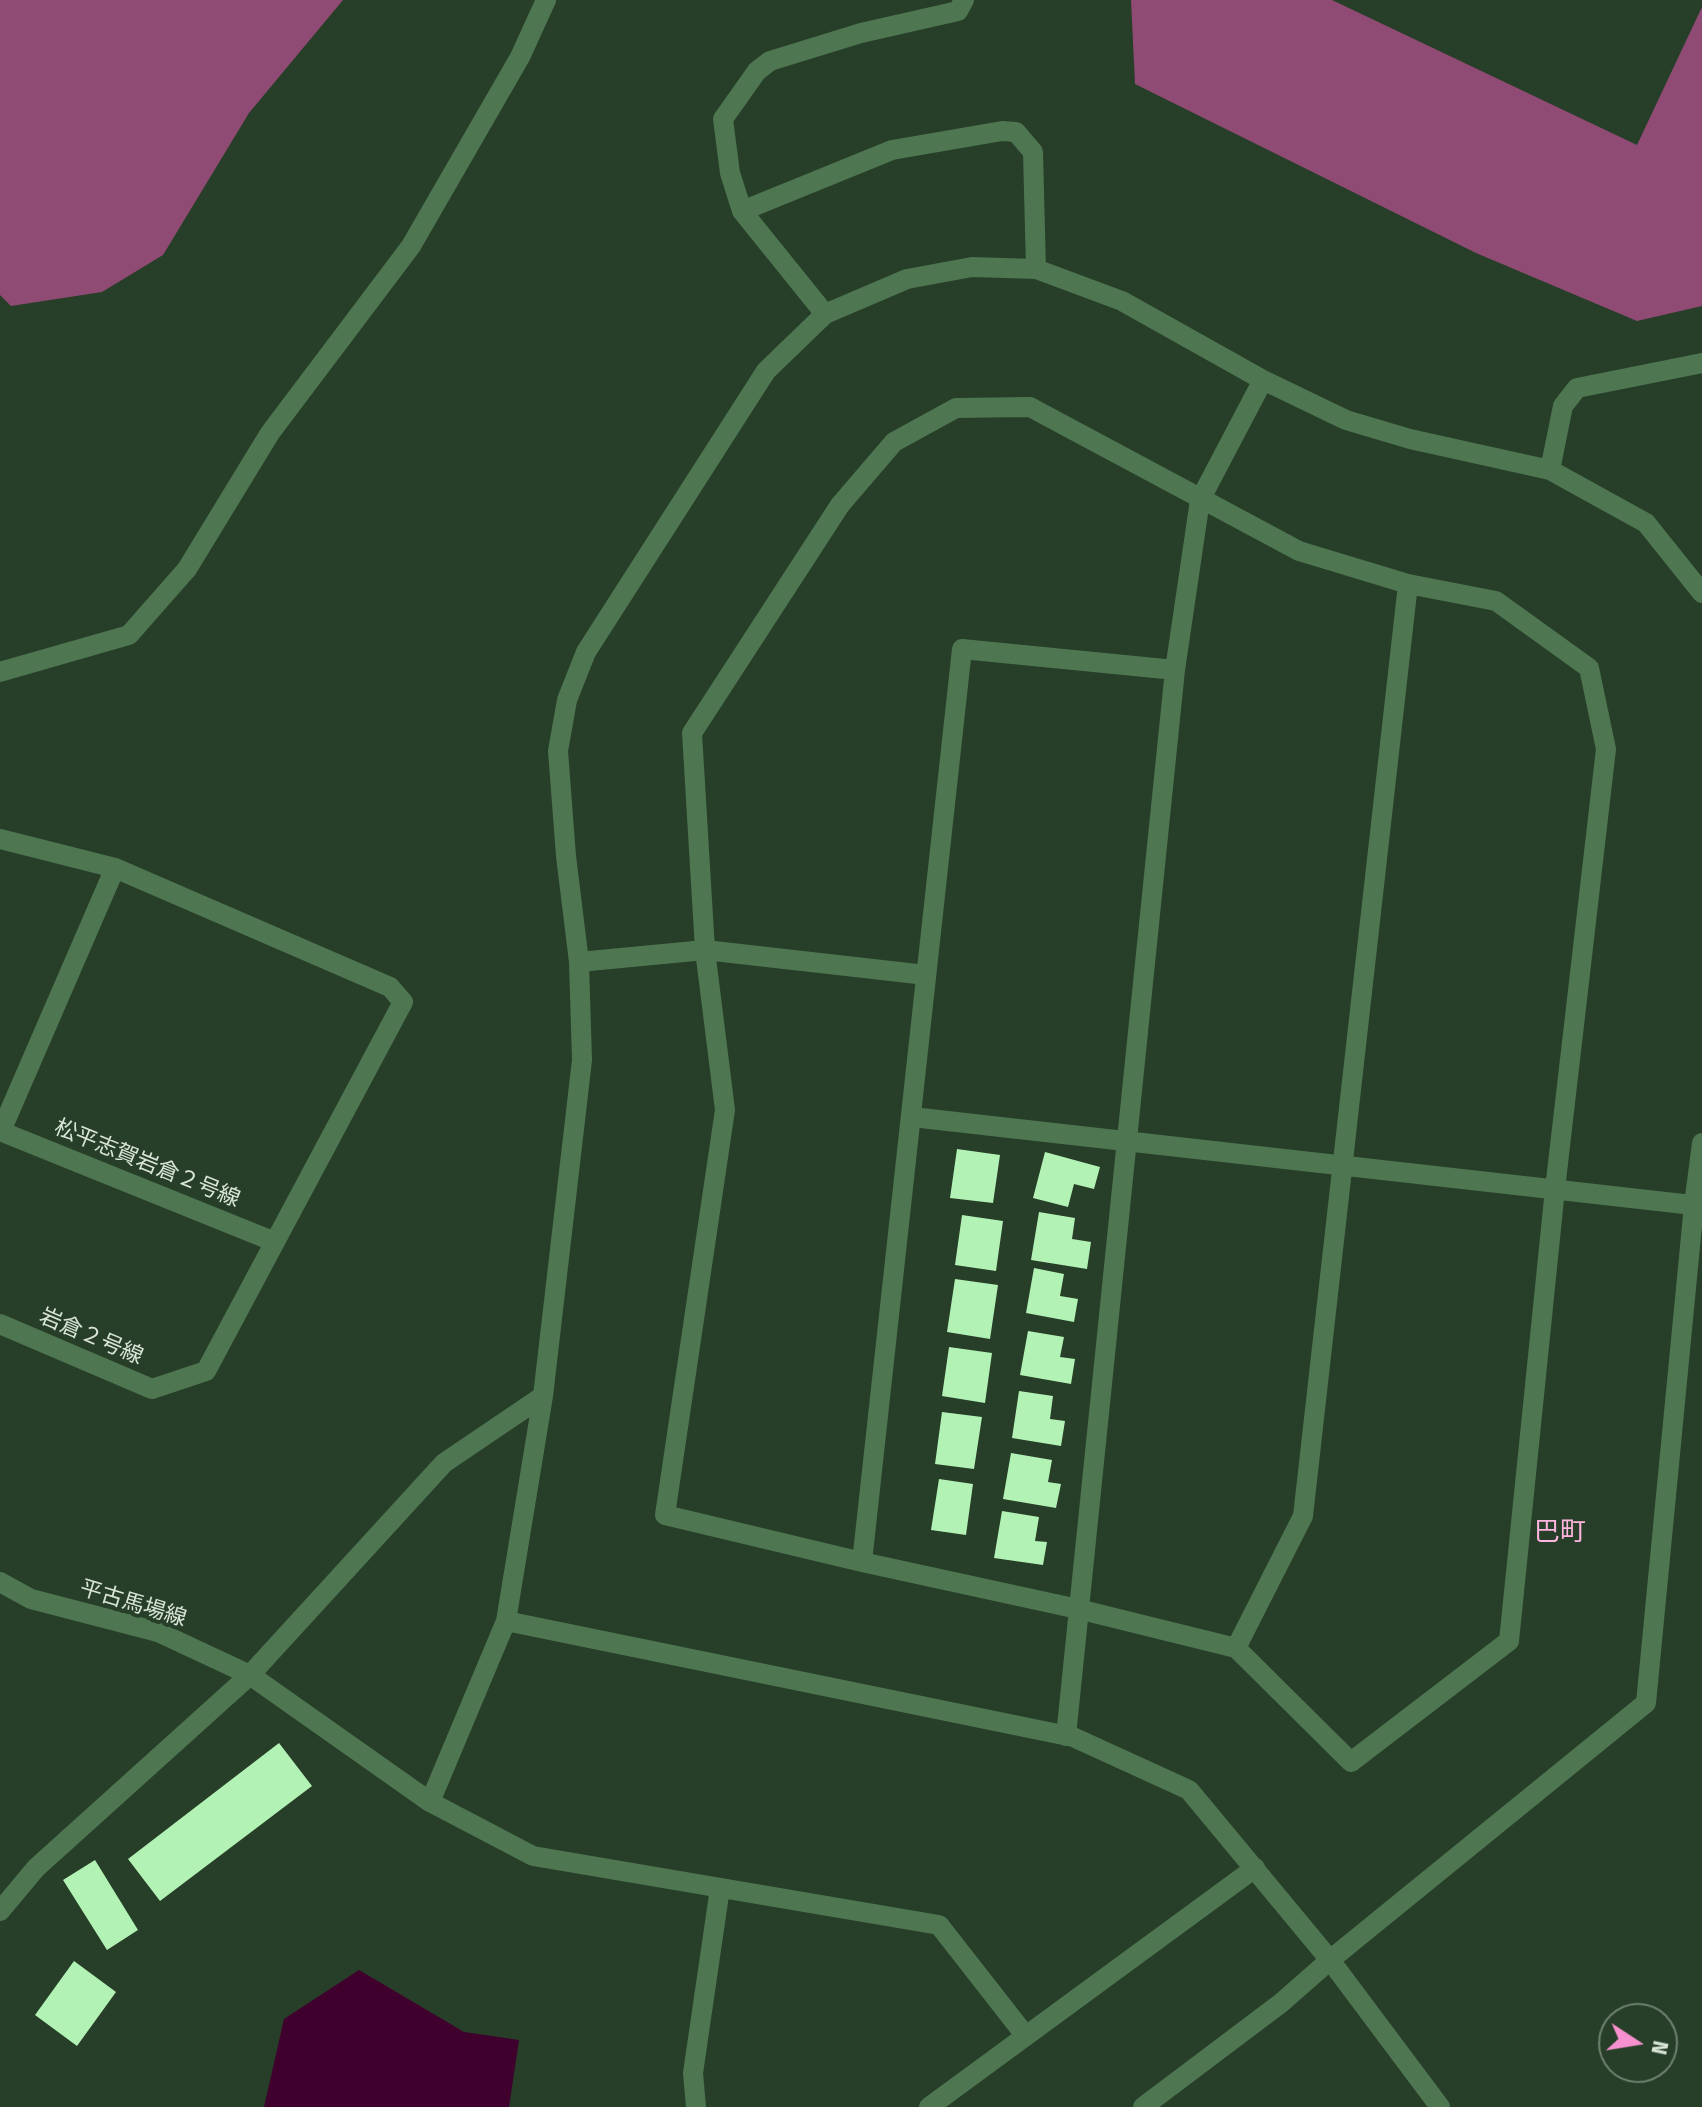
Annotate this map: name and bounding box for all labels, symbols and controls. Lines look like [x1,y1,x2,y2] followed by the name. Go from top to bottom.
[50,1115,244,1213] street label: 松平志賀岩倉２号線
[35,1303,147,1371] street label: 岩倉２号線
[1534,1517,1586,1549] district label: 巴町
[77,1575,189,1633] street label: 平古馬場線
[1598,2003,1678,2083] north arrow
[1645,2038,1675,2057] text: N

